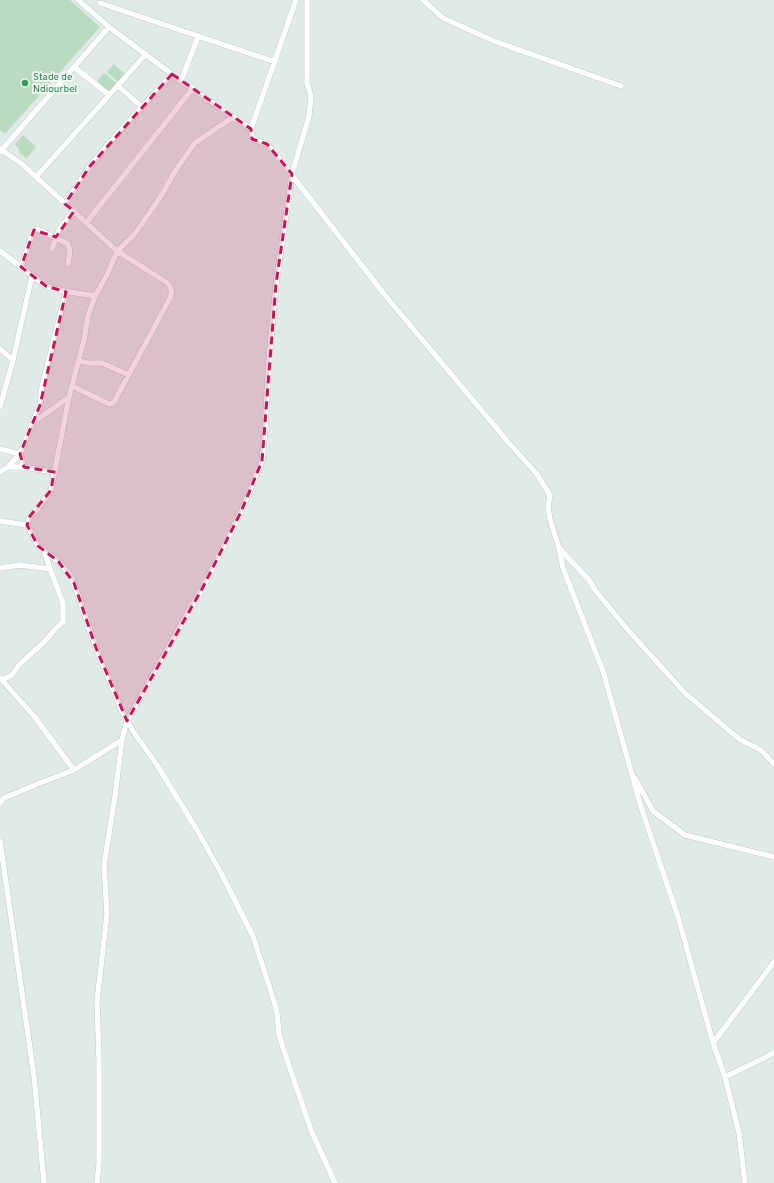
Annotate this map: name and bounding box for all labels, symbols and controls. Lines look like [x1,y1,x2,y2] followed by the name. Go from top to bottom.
[33,71,77,96] place label: Stade de Ndiourbel
[20,78,30,88] marker: Stade de Ndiourbel

